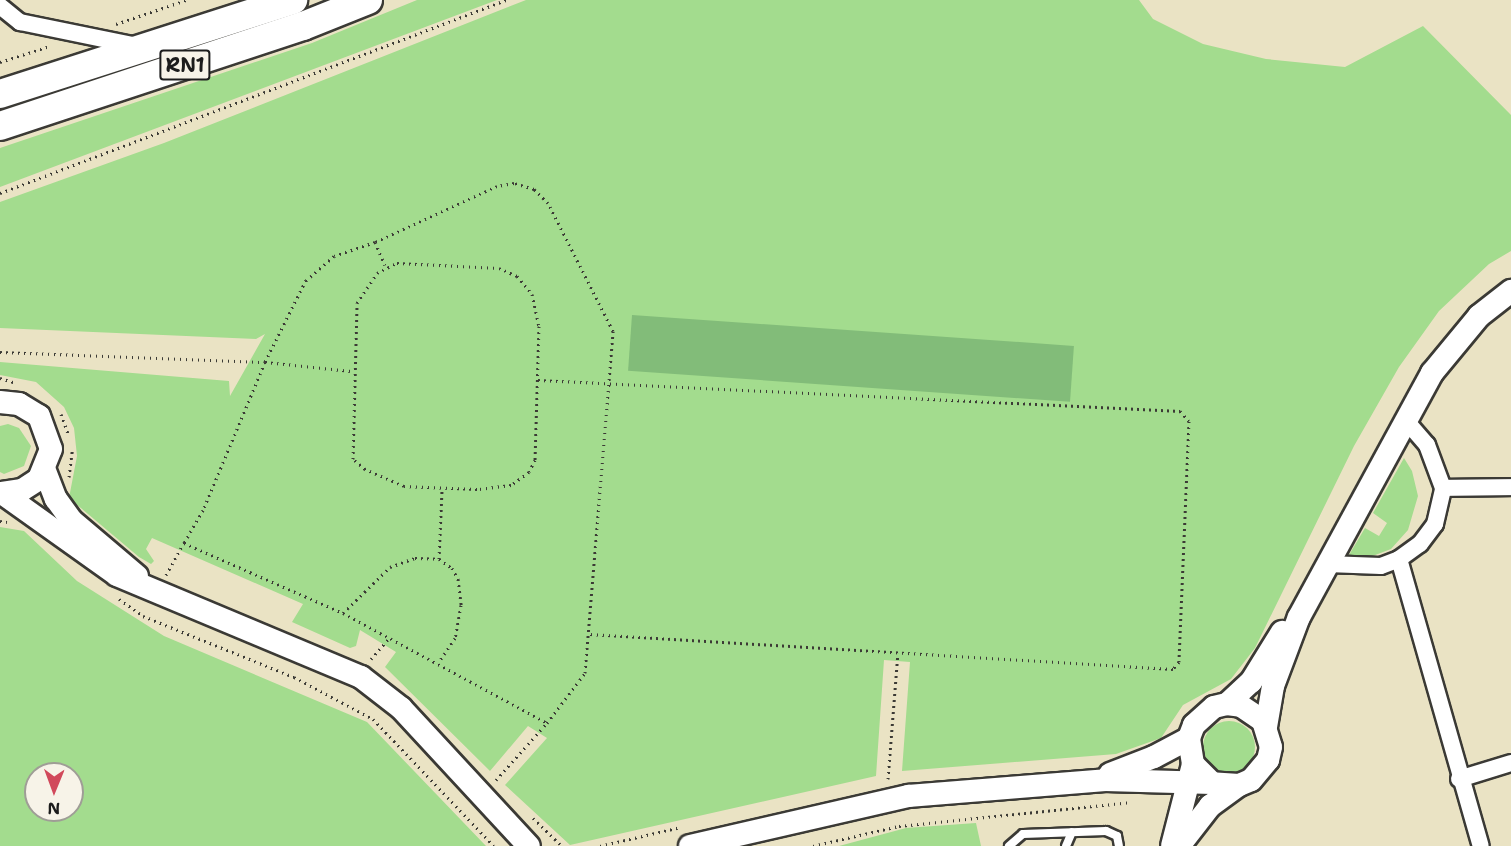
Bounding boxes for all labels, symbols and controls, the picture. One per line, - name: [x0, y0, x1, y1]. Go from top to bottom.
- road number: RN1: [158, 48, 212, 82]
- north arrow: [24, 762, 84, 822]
- text: N: [47, 798, 60, 819]

